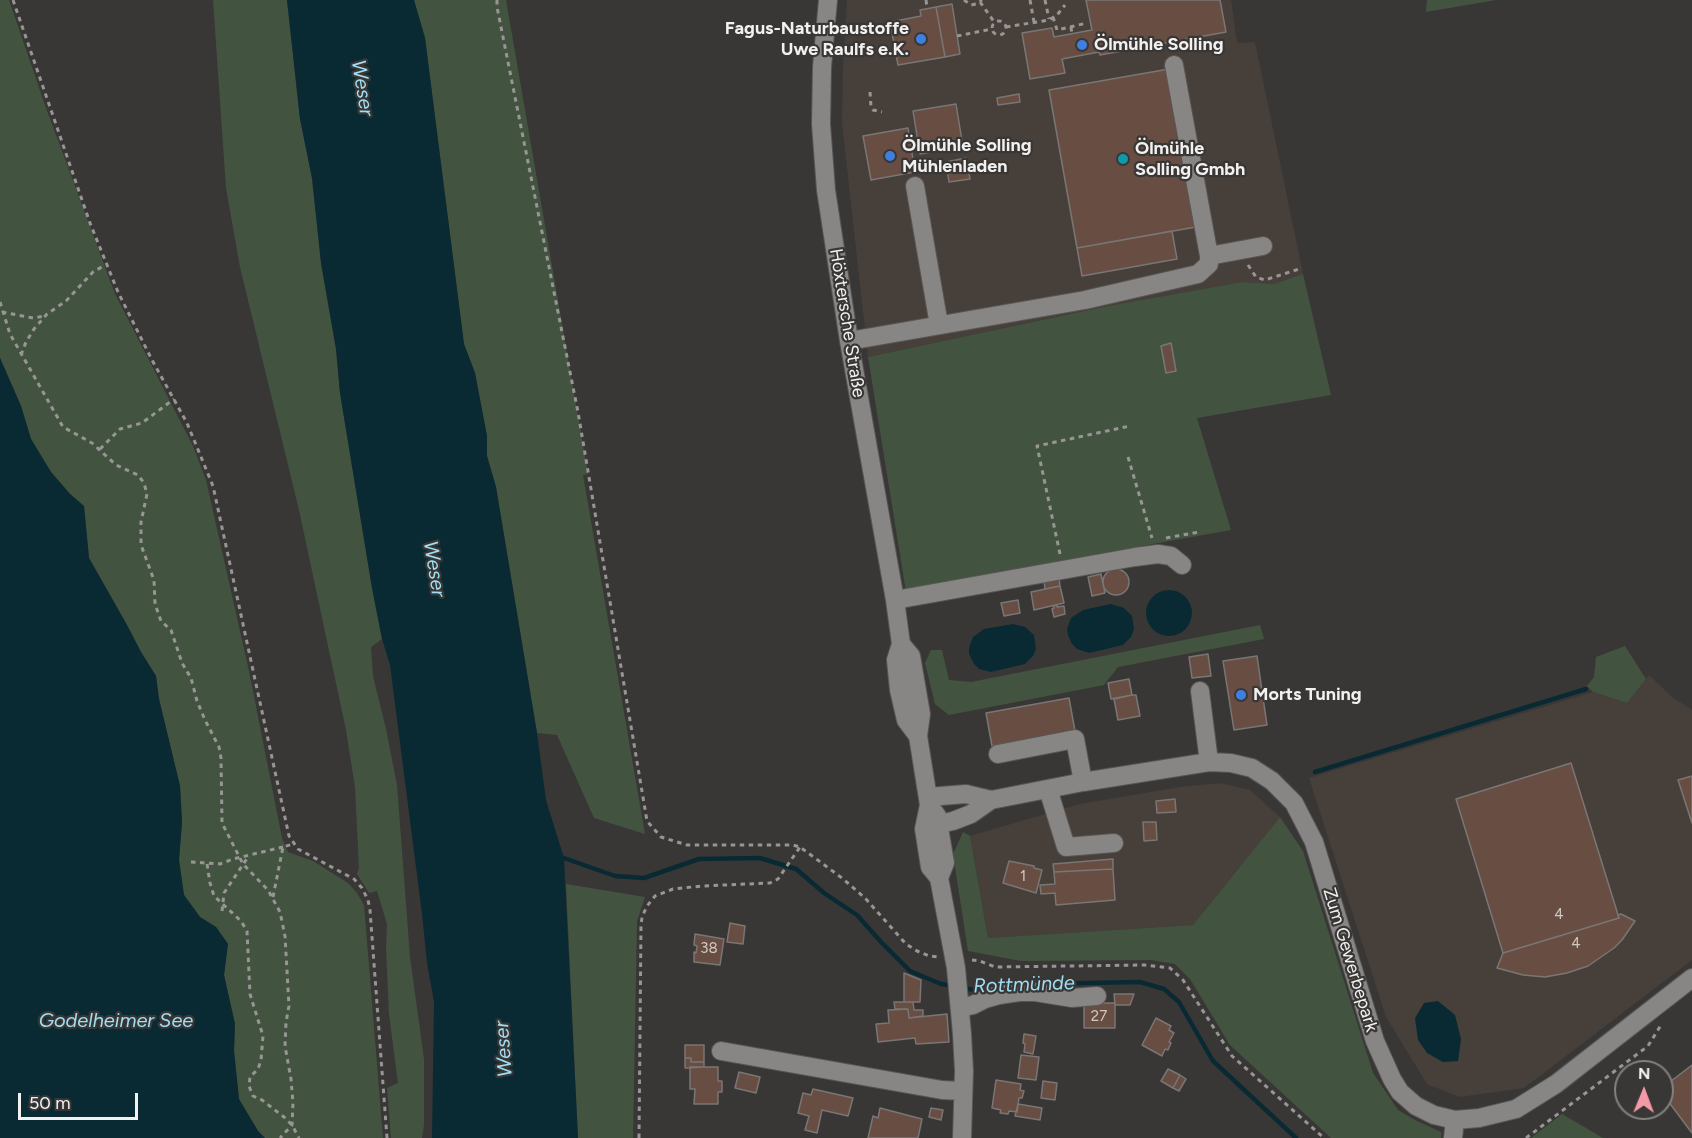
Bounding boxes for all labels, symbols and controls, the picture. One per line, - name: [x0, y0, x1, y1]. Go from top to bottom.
- place label: Fagus-Naturbaustoffe Uwe Raulfs e.K.: [725, 18, 909, 60]
- marker: Fagus-Naturbaustoffe Uwe Raulfs e.K.: [914, 32, 928, 46]
- place label: Ölmühle Solling: [1094, 34, 1223, 56]
- marker: Ölmühle Solling: [1075, 38, 1089, 52]
- water label: Weser: [346, 58, 378, 118]
- place label: Ölmühle Solling Mühlenladen: [902, 135, 1031, 178]
- place label: Ölmühle Solling Gmbh: [1135, 138, 1245, 180]
- marker: Ölmühle Solling Mühlenladen: [883, 149, 897, 163]
- marker: Ölmühle Solling Gmbh: [1116, 152, 1130, 166]
- street label: Höxtersche Straße: [825, 247, 869, 399]
- water label: Weser: [418, 539, 450, 599]
- place label: Morts Tuning: [1253, 684, 1362, 706]
- marker: Morts Tuning: [1234, 688, 1248, 702]
- house number: 1: [1020, 868, 1026, 886]
- street label: Zum Gewerbepark: [1318, 885, 1382, 1035]
- house number: 4: [1554, 906, 1564, 924]
- house number: 4: [1571, 935, 1581, 953]
- house number: 38: [700, 940, 718, 958]
- water label: Rottmünde: [973, 971, 1075, 999]
- house number: 27: [1091, 1008, 1107, 1026]
- water label: Godelheimer See: [39, 1009, 193, 1033]
- water label: Weser: [490, 1020, 518, 1078]
- north arrow: [1614, 1060, 1674, 1120]
- text: N: [1638, 1064, 1651, 1083]
- scale bar: [21, 1081, 141, 1119]
- text: 50 m: [29, 1092, 71, 1114]

